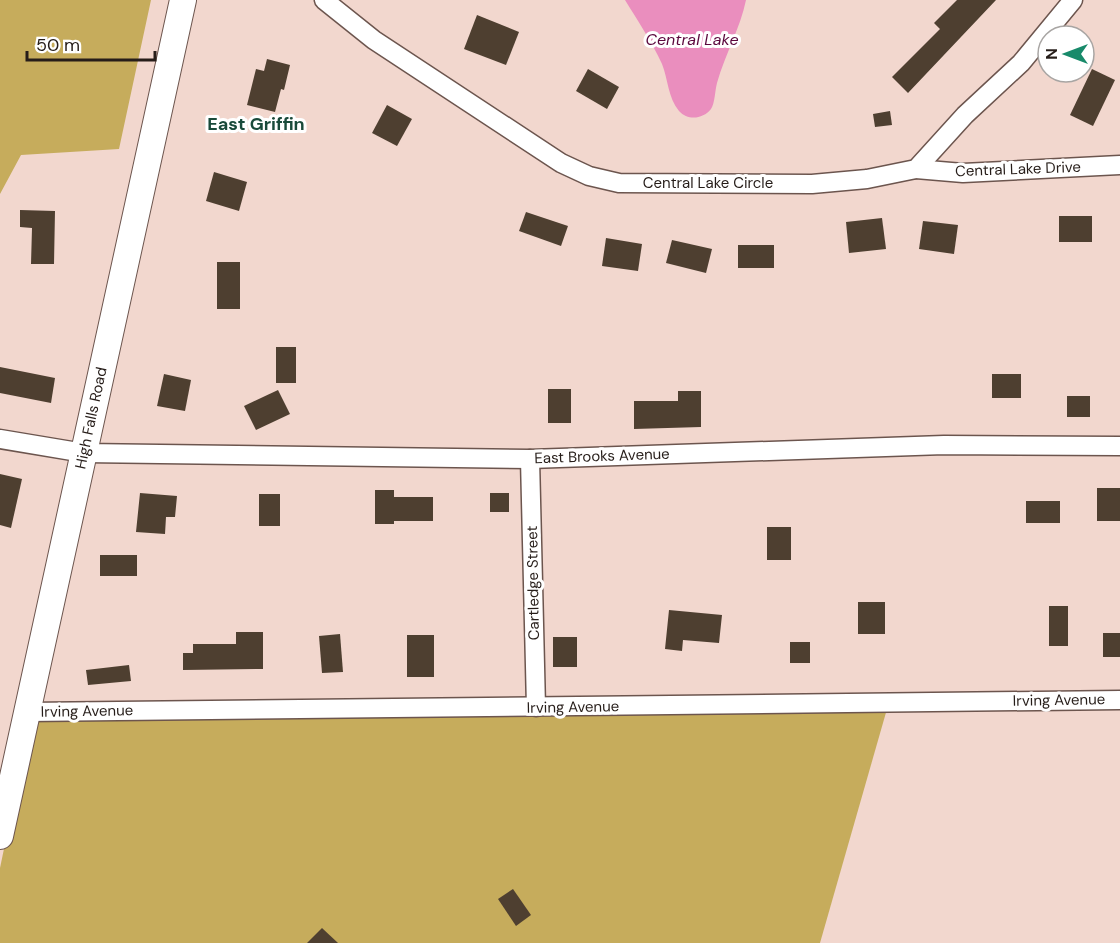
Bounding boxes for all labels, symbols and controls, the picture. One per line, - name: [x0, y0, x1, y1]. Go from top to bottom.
- scale bar: [27, 24, 154, 62]
- north arrow: [1036, 24, 1096, 84]
- water label: Central Lake: [645, 29, 739, 50]
- text: 50 m: [36, 33, 80, 57]
- text: N: [1041, 48, 1062, 60]
- district label: East Griffin: [207, 112, 305, 136]
- street label: Central Lake Drive: [955, 157, 1081, 181]
- street label: Central Lake Circle: [643, 173, 773, 193]
- street label: High Falls Road: [70, 365, 112, 471]
- street label: East Brooks Avenue: [534, 444, 670, 468]
- street label: Cartledge Street: [522, 525, 544, 641]
- street label: Irving Avenue: [1013, 689, 1105, 711]
- street label: Irving Avenue: [527, 696, 619, 718]
- street label: Irving Avenue: [41, 700, 133, 722]

